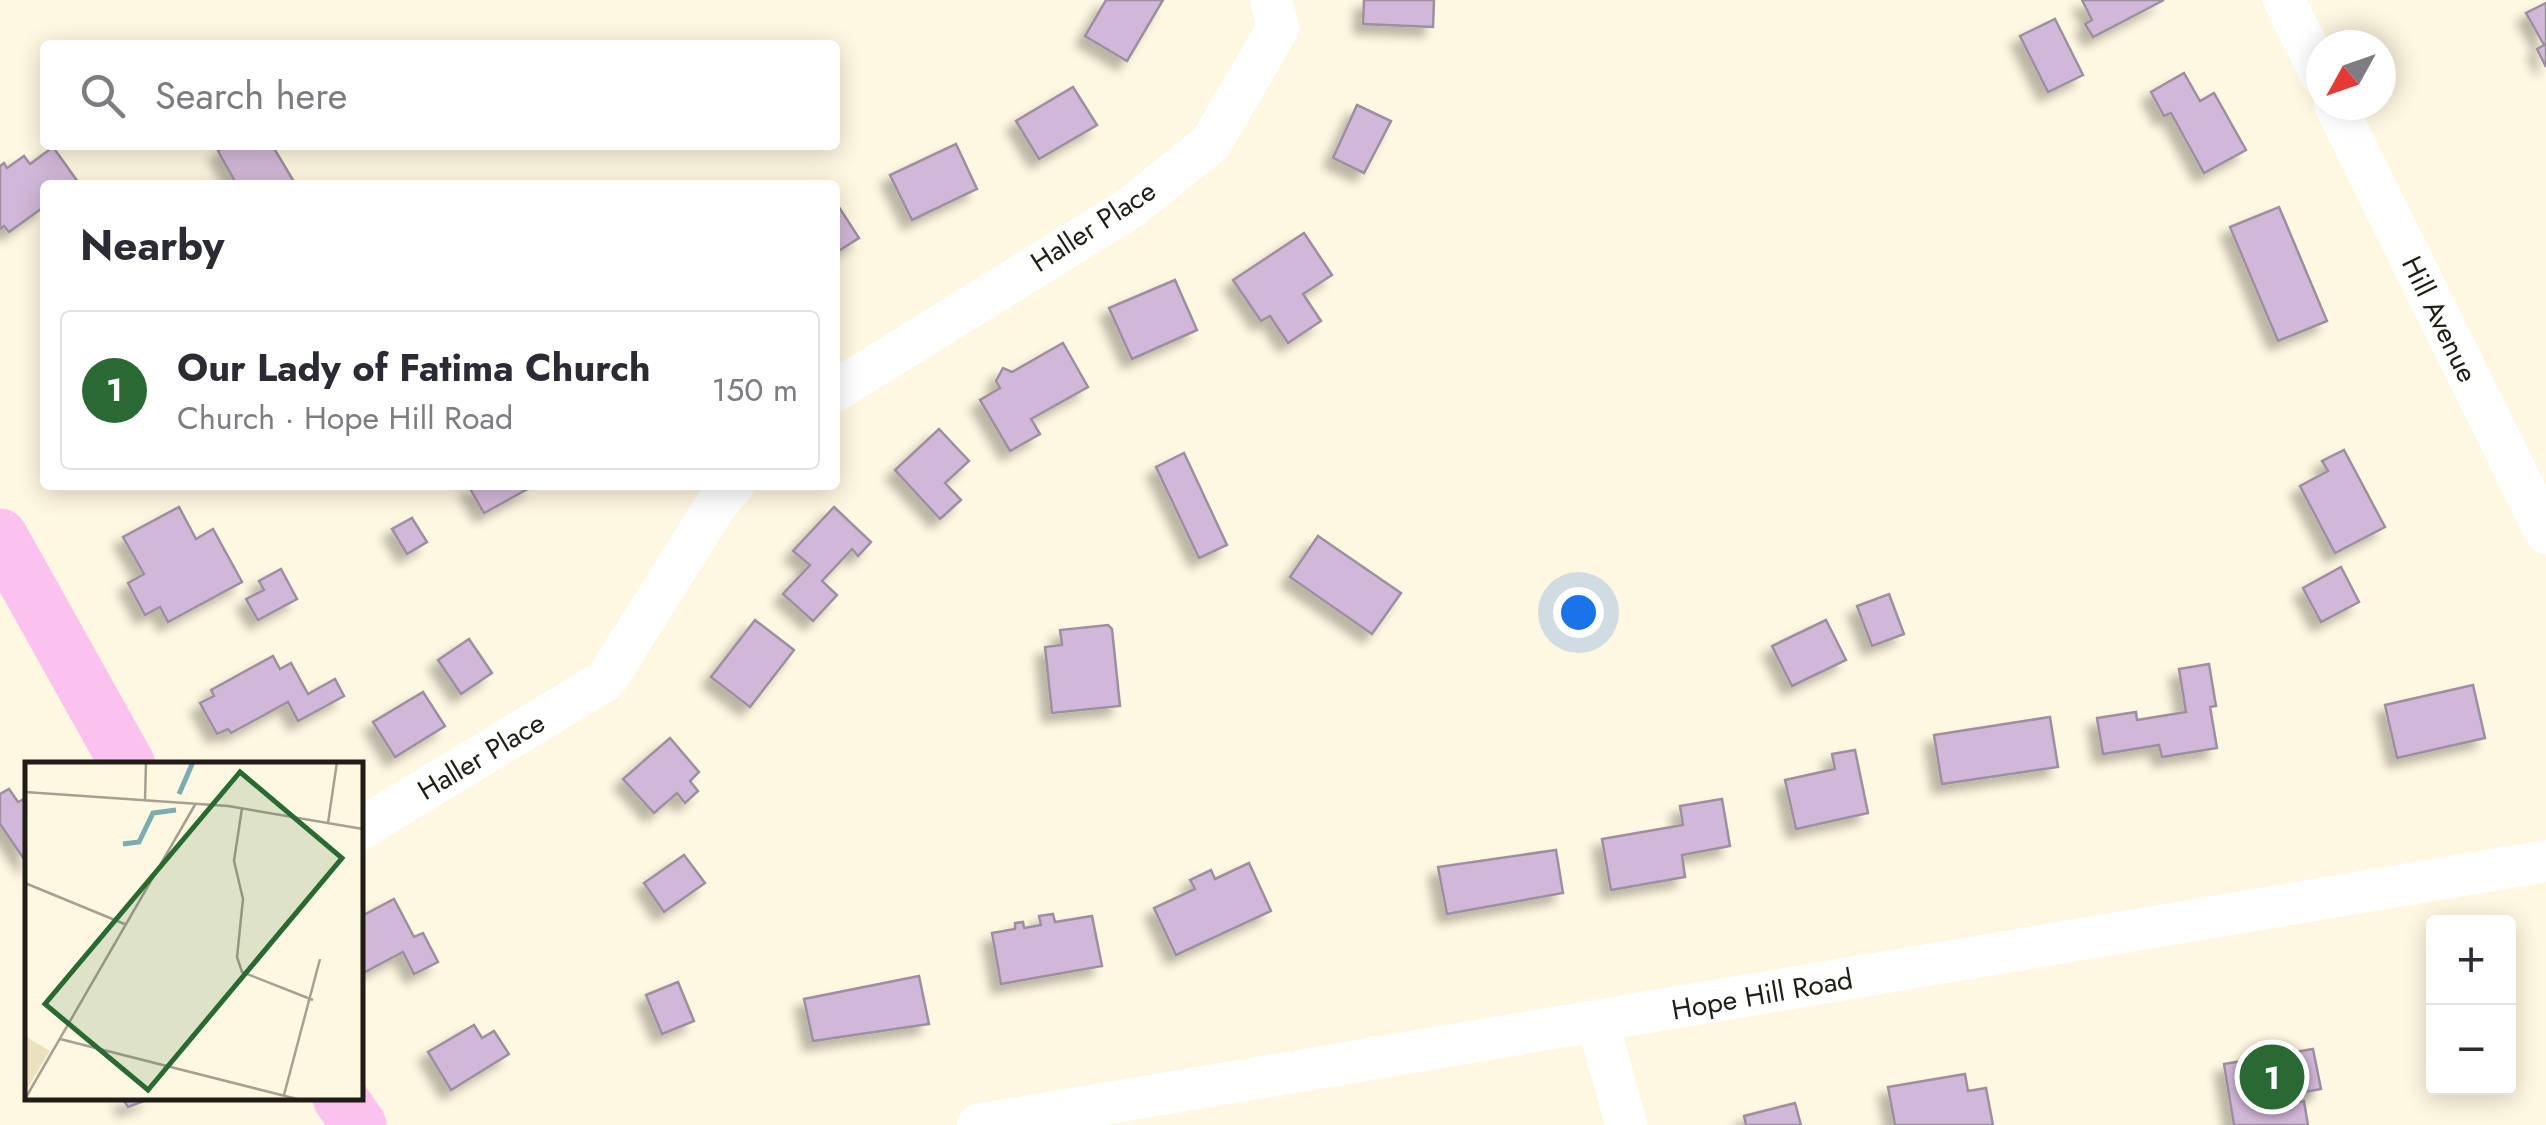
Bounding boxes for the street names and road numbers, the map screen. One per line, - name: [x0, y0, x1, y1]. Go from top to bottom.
- street label: Haller Place: [1023, 171, 1164, 282]
- street label: Hill Avenue: [2391, 249, 2488, 389]
- street label: Haller Place: [410, 702, 553, 811]
- street label: Hope Hill Road: [1668, 958, 1856, 1031]

